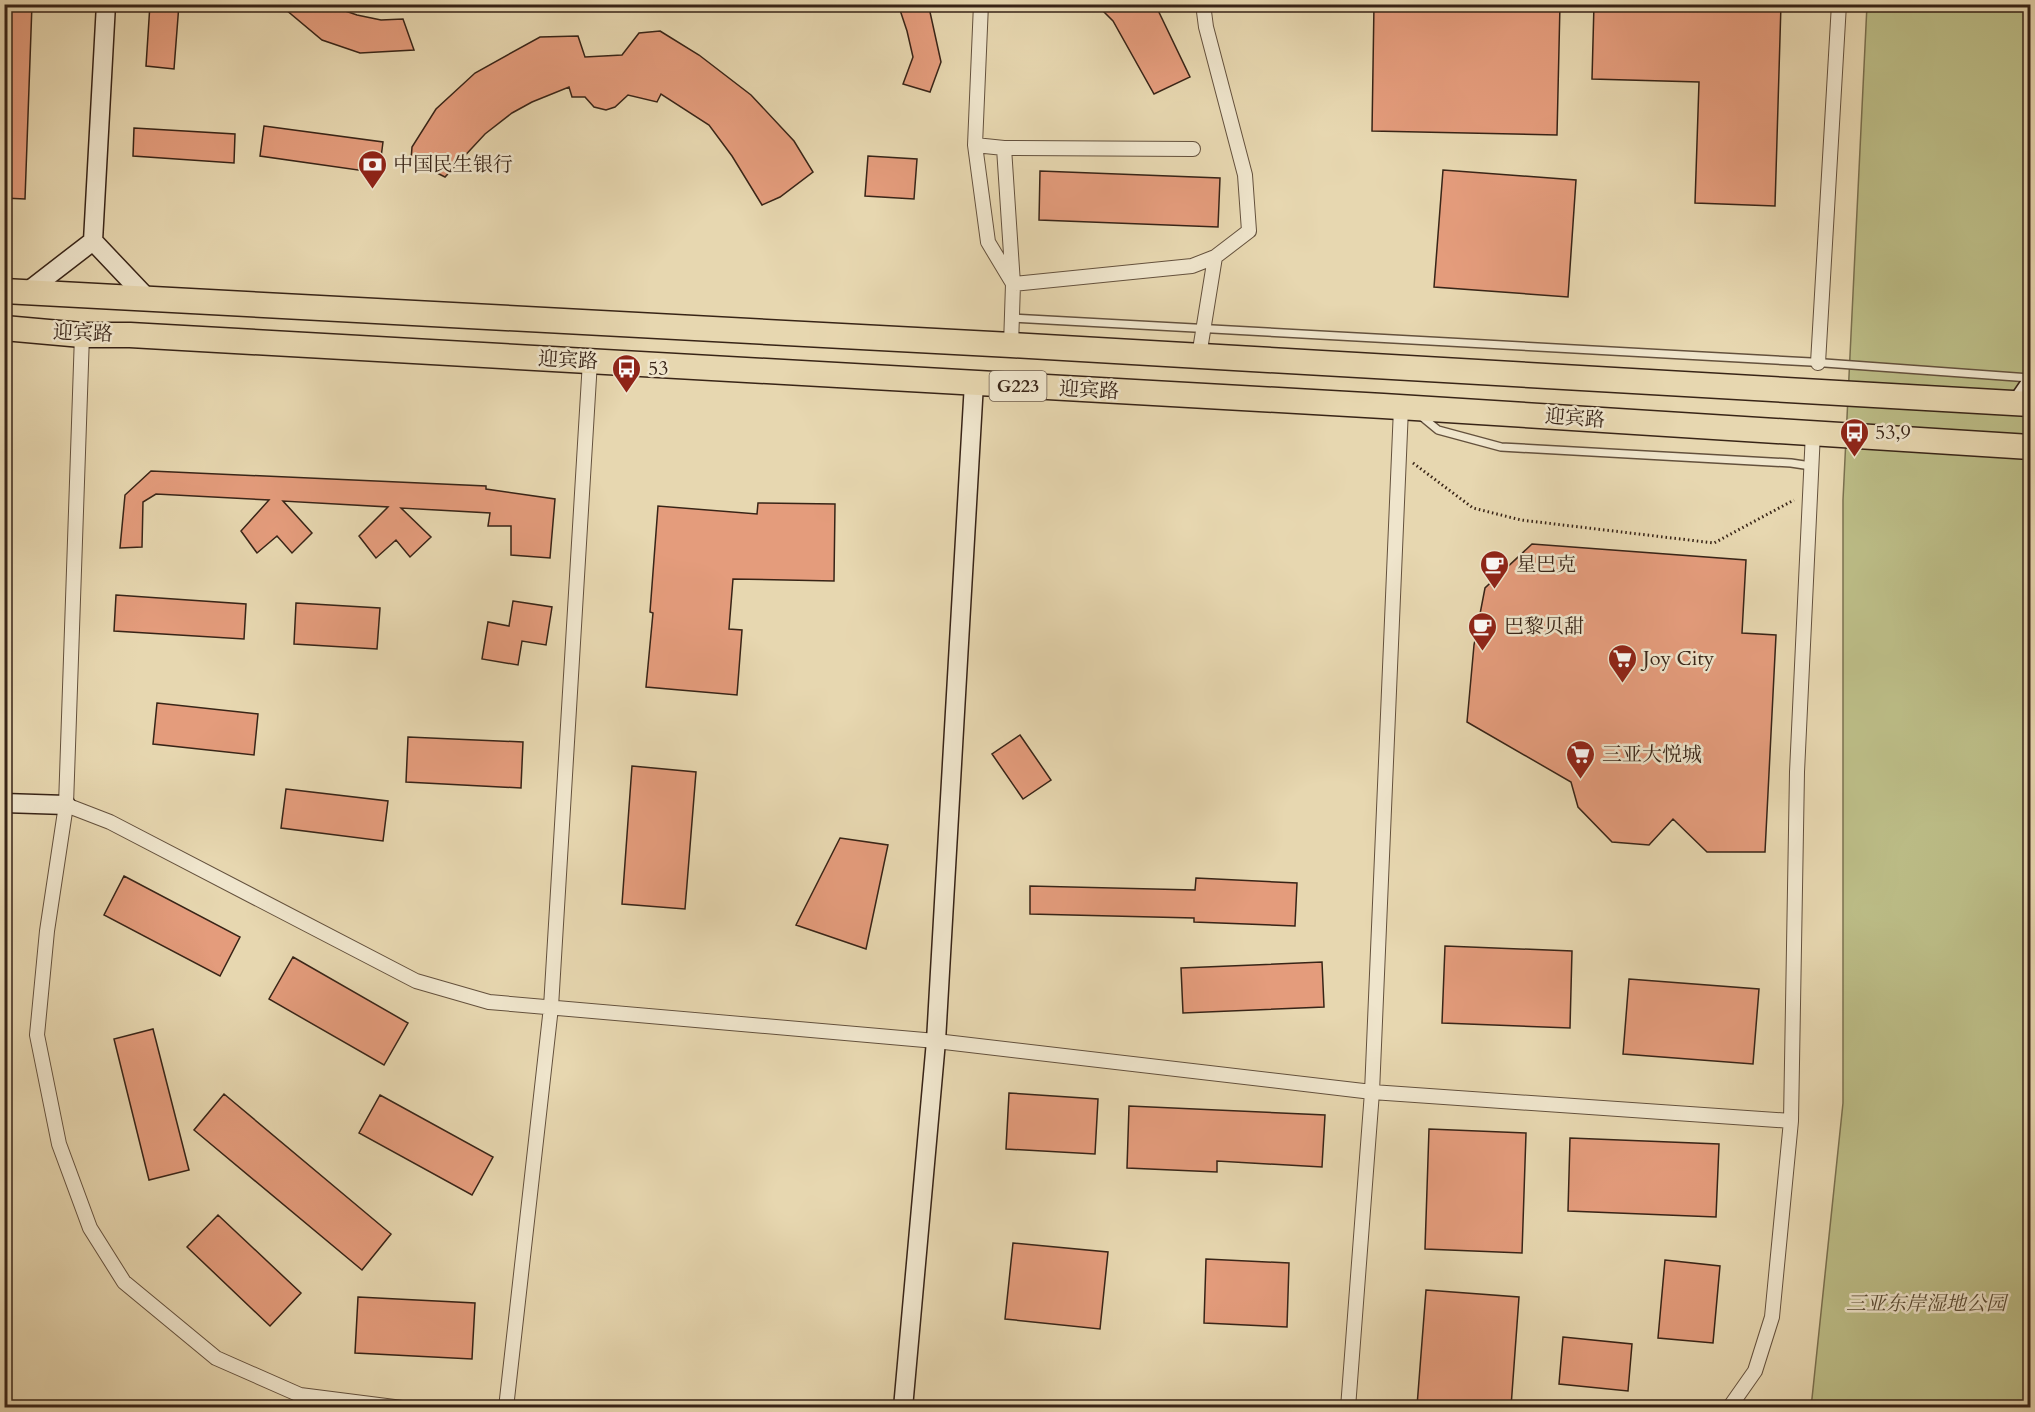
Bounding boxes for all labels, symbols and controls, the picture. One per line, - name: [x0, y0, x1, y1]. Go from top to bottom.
- bank icon: 中国民生银行: [356, 148, 388, 190]
- place label: 中国民生银行: [393, 151, 513, 178]
- street label: 迎宾路: [53, 318, 113, 348]
- street label: 迎宾路: [537, 345, 599, 375]
- bus stop icon: 53: [611, 352, 643, 394]
- place label: 53: [648, 355, 669, 382]
- road number: G223: [990, 371, 1046, 401]
- street label: 迎宾路: [1058, 375, 1120, 405]
- street label: 迎宾路: [1544, 402, 1606, 434]
- bus stop icon: 53,9: [1838, 416, 1870, 458]
- place label: 53,9: [1875, 419, 1911, 446]
- cafe icon: 星巴克: [1479, 548, 1511, 590]
- place label: 星巴克: [1516, 551, 1576, 578]
- cafe icon: 巴黎贝甜: [1467, 610, 1499, 652]
- place label: 巴黎贝甜: [1504, 613, 1584, 640]
- supermarket icon: Joy City: [1606, 642, 1638, 684]
- place label: Joy City: [1640, 645, 1715, 672]
- supermarket icon: 三亚大悦城: [1565, 738, 1597, 780]
- place label: 三亚大悦城: [1602, 741, 1702, 768]
- park label: 三亚东岸湿地公园: [1846, 1290, 2009, 1317]

